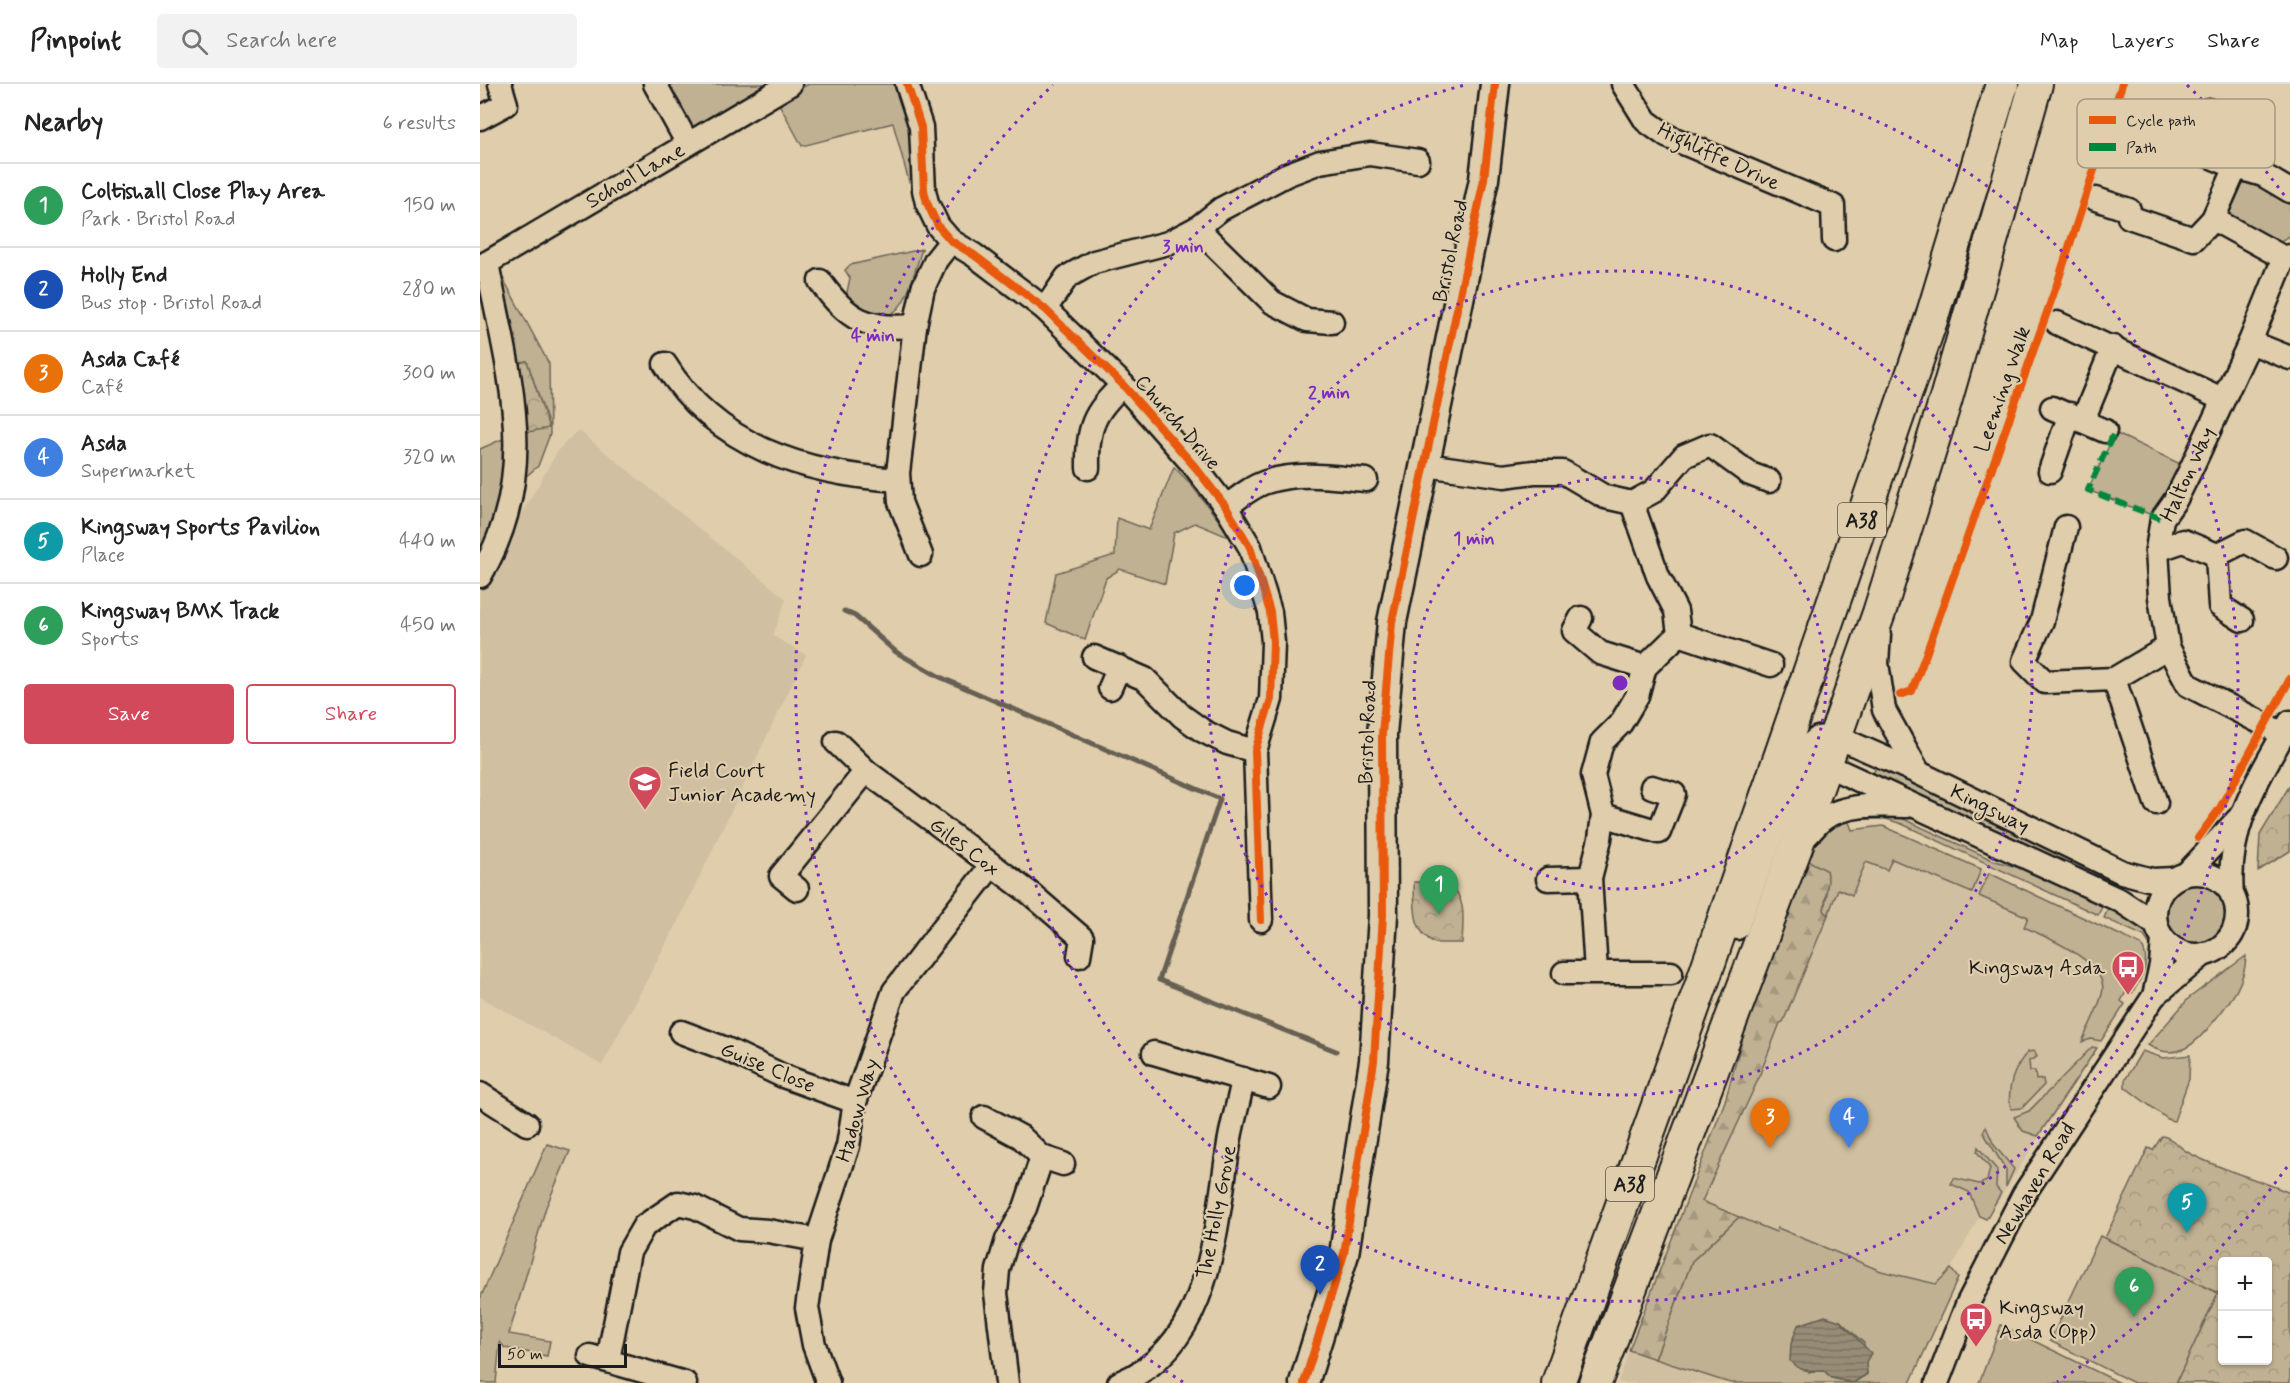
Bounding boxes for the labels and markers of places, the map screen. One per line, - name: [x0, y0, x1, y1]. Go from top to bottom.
- centre of rings: [1610, 673, 1630, 693]
- place label: Field Court Junior Academy: [668, 757, 816, 809]
- school or university icon: Field Court Junior Academy: [627, 764, 663, 811]
- pin: 1: [1420, 866, 1458, 915]
- bus stop icon: Kingsway Asda: [2110, 949, 2146, 996]
- place label: Kingsway Asda: [1969, 954, 2105, 983]
- pin: 3: [1750, 1098, 1790, 1148]
- pin: 4: [1830, 1098, 1868, 1148]
- pin: 5: [2168, 1184, 2206, 1233]
- pin: 2: [1300, 1246, 1340, 1295]
- pin: 6: [2114, 1268, 2154, 1317]
- place label: Kingsway Asda (Opp): [1999, 1294, 2096, 1346]
- bus stop icon: Kingsway Asda (Opp): [1958, 1301, 1994, 1348]

